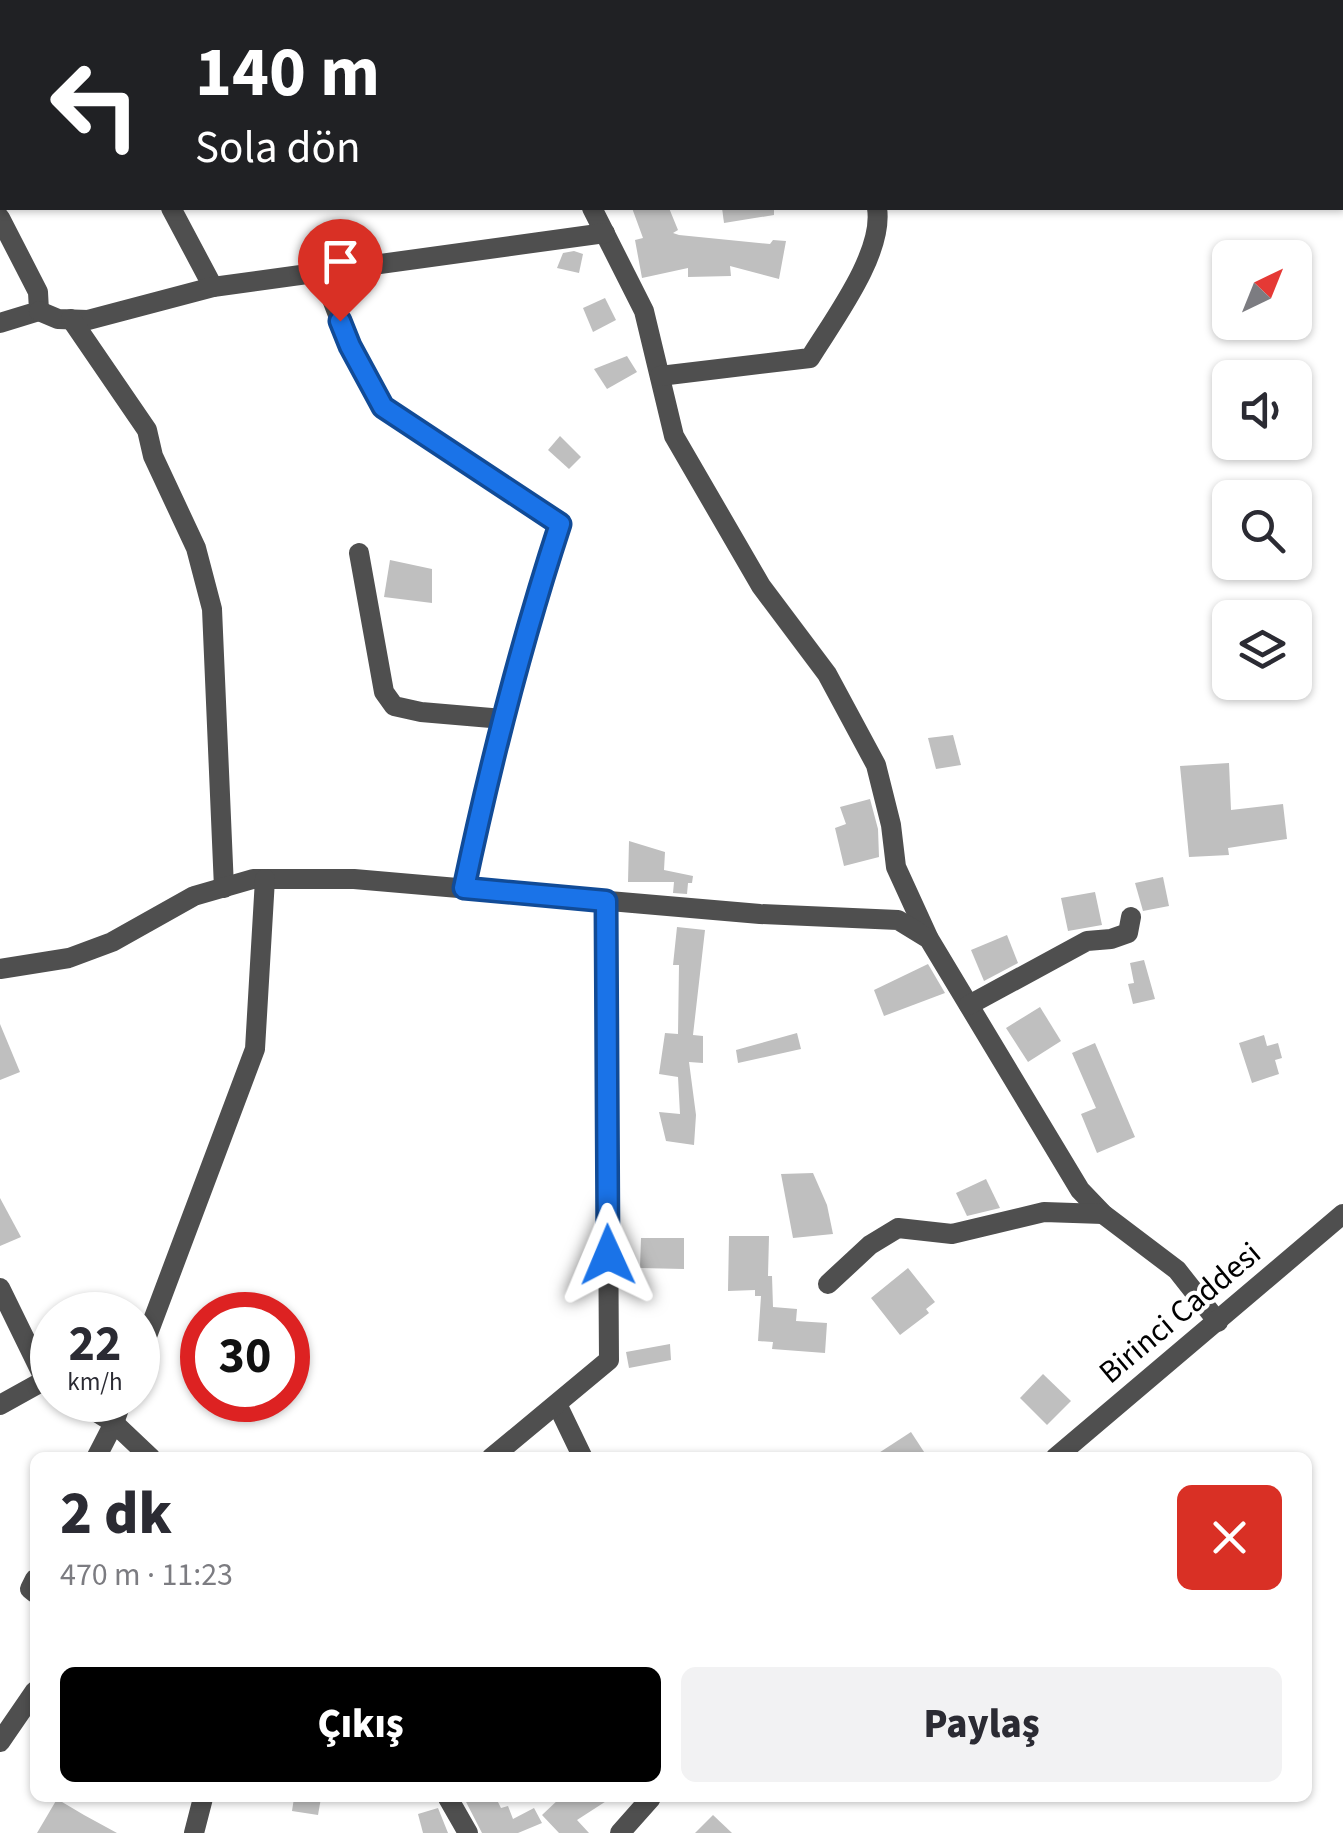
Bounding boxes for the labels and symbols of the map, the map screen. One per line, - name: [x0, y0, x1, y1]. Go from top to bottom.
- pin: [298, 219, 383, 322]
- north arrow: [1212, 240, 1312, 340]
- position arrow: [556, 1203, 660, 1307]
- street label: Birinci Caddesi: [1089, 1231, 1271, 1395]
- speed limit sign: 30: [180, 1292, 310, 1422]

